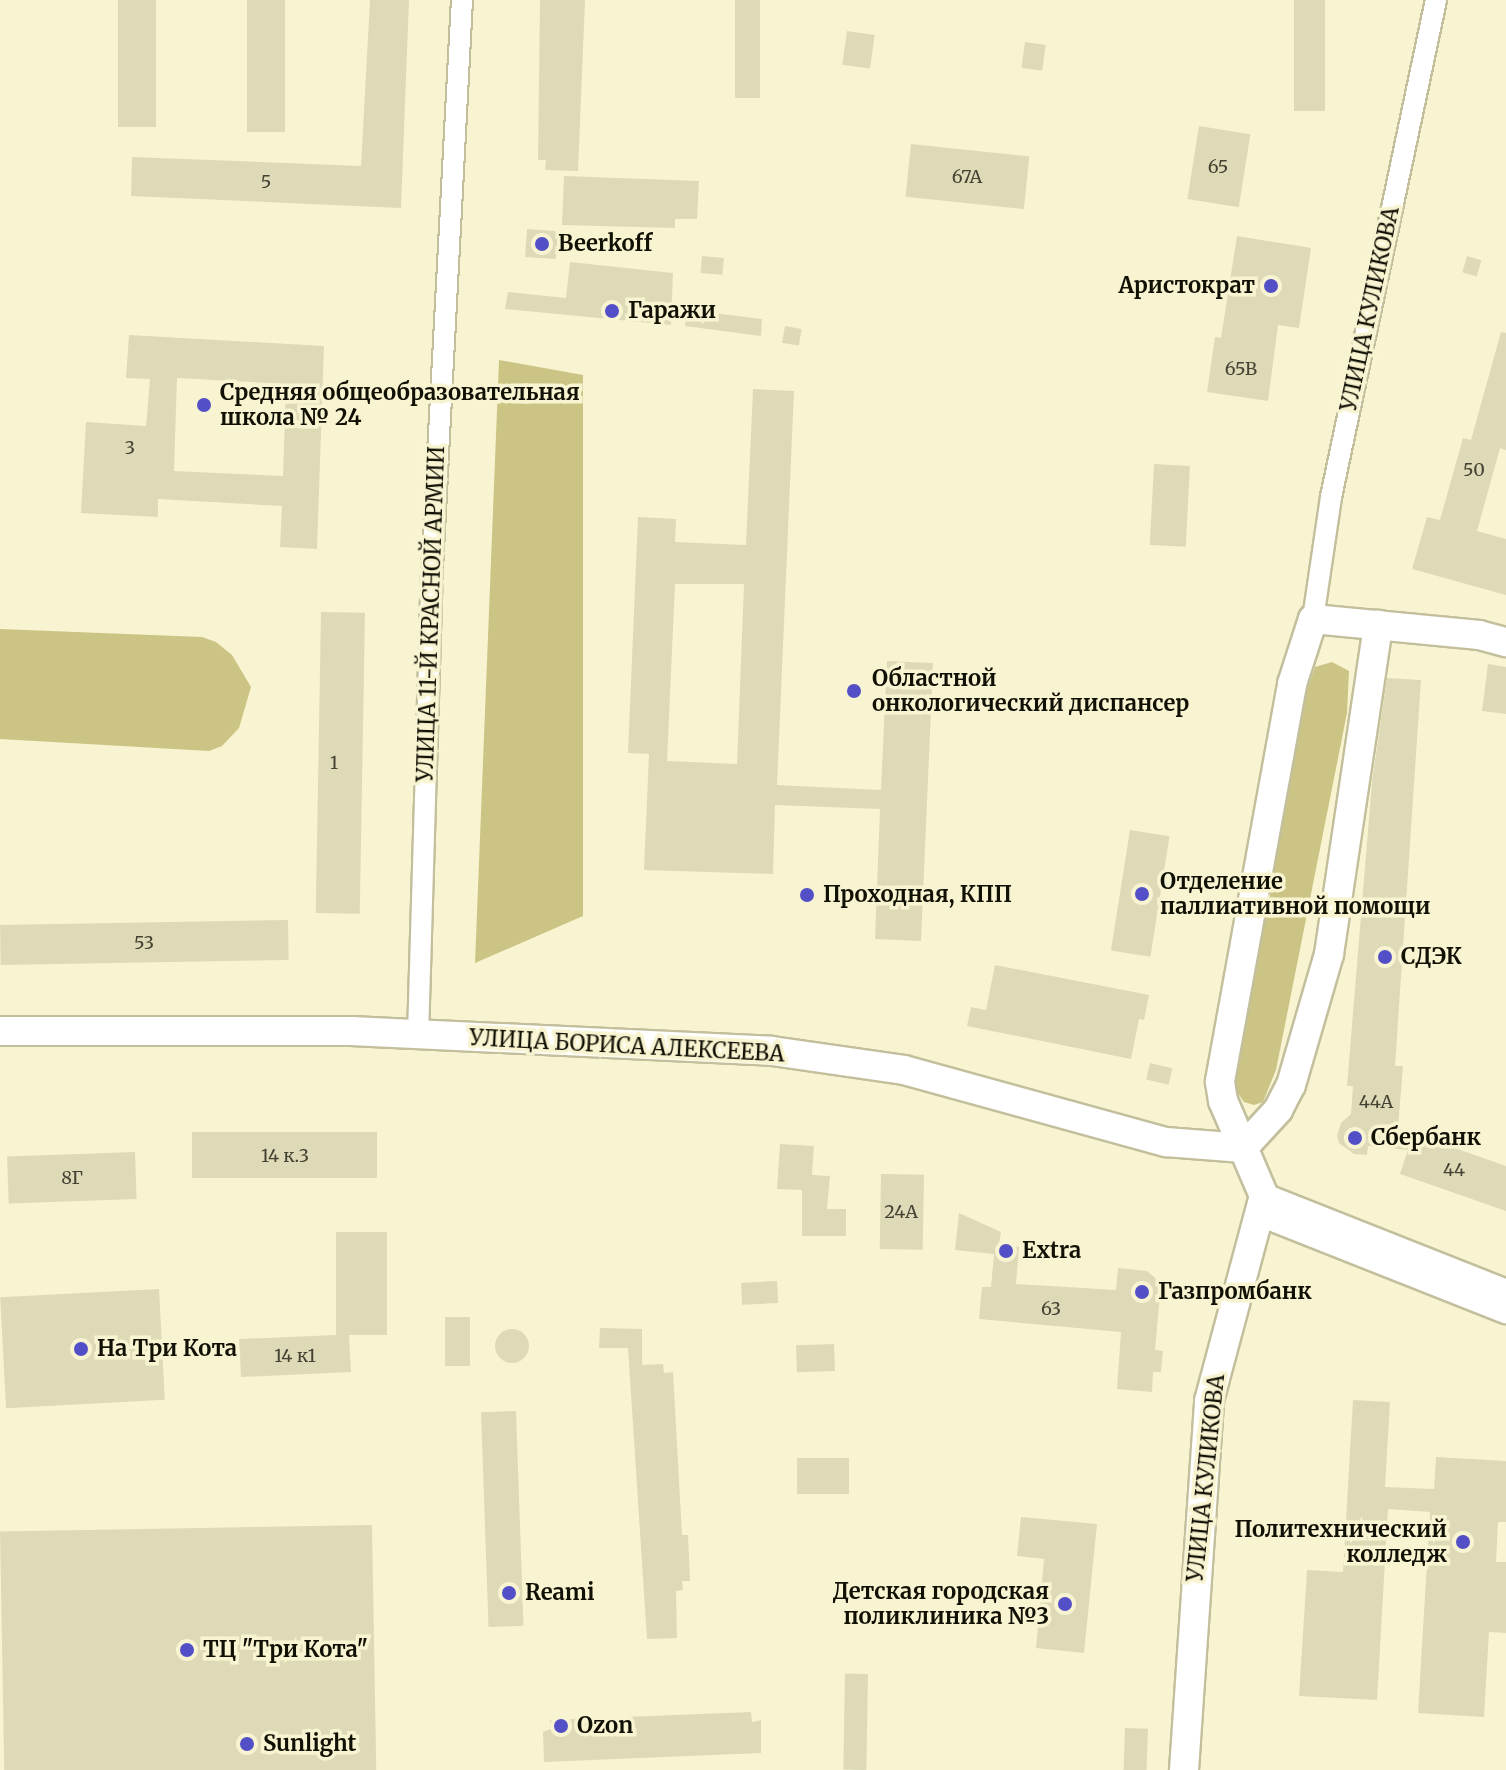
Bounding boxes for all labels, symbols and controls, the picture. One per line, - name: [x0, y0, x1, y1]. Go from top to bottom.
- house number: 65: [1208, 156, 1228, 178]
- house number: 67А: [952, 166, 982, 188]
- house number: 5: [261, 171, 271, 193]
- street label: УЛИЦА КУЛИКОВА: [1335, 204, 1405, 414]
- place label: Beerkoff: [558, 231, 652, 257]
- marker: Beerkoff: [533, 235, 551, 253]
- place label: Аристократ: [1119, 273, 1255, 299]
- marker: Аристократ: [1262, 277, 1280, 295]
- place label: Гаражи: [628, 298, 716, 324]
- marker: Гаражи: [603, 302, 621, 320]
- house number: 65В: [1225, 358, 1257, 380]
- place label: Средняя общеобразовательная школа № 24: [220, 379, 580, 430]
- marker: Средняя общеобразовательная школа № 24: [195, 396, 213, 414]
- house number: 3: [125, 437, 135, 459]
- street label: УЛИЦА 11-Й КРАСНОЙ АРМИИ: [412, 446, 450, 782]
- house number: 50: [1463, 459, 1485, 481]
- place label: Областной онкологический диспансер: [872, 665, 1189, 716]
- marker: Областной онкологический диспансер: [843, 680, 865, 702]
- house number: 1: [330, 752, 338, 774]
- place label: Отделение паллиативной помощи: [1160, 868, 1431, 920]
- place label: Проходная, КПП: [823, 882, 1012, 908]
- marker: Отделение паллиативной помощи: [1131, 883, 1153, 905]
- marker: Проходная, КПП: [798, 886, 816, 904]
- house number: 53: [134, 932, 154, 954]
- place label: СДЭК: [1401, 944, 1462, 970]
- marker: СДЭК: [1376, 948, 1394, 966]
- street label: УЛИЦА БОРИСА АЛЕКСЕЕВА: [469, 1025, 785, 1067]
- house number: 44А: [1359, 1091, 1393, 1113]
- place label: Сбербанк: [1371, 1125, 1481, 1151]
- marker: Сбербанк: [1346, 1129, 1364, 1147]
- house number: 14 к.3: [261, 1145, 309, 1167]
- house number: 44: [1443, 1159, 1465, 1181]
- house number: 8Г: [61, 1167, 83, 1189]
- house number: 24А: [884, 1201, 918, 1223]
- place label: Extra: [1022, 1238, 1081, 1264]
- marker: Extra: [997, 1242, 1015, 1260]
- place label: Газпромбанк: [1158, 1279, 1312, 1305]
- marker: Газпромбанк: [1133, 1283, 1151, 1301]
- house number: 63: [1041, 1298, 1061, 1320]
- place label: На Три Кота: [97, 1336, 237, 1362]
- marker: На Три Кота: [72, 1340, 90, 1358]
- house number: 14 к1: [274, 1345, 316, 1367]
- street label: УЛИЦА КУЛИКОВА: [1182, 1373, 1230, 1583]
- place label: Политехнический колледж: [1235, 1516, 1447, 1568]
- marker: Политехнический колледж: [1454, 1533, 1472, 1551]
- place label: Детская городская поликлиника №3: [833, 1578, 1049, 1630]
- place label: Reami: [525, 1580, 594, 1606]
- marker: Reami: [500, 1584, 518, 1602]
- marker: Детская городская поликлиника №3: [1056, 1595, 1074, 1613]
- place label: ТЦ "Три Кота": [203, 1637, 368, 1663]
- marker: ТЦ "Три Кота": [178, 1641, 196, 1659]
- place label: Ozon: [577, 1713, 633, 1739]
- marker: Ozon: [552, 1717, 570, 1735]
- place label: Sunlight: [263, 1731, 356, 1757]
- marker: Sunlight: [238, 1735, 256, 1753]

